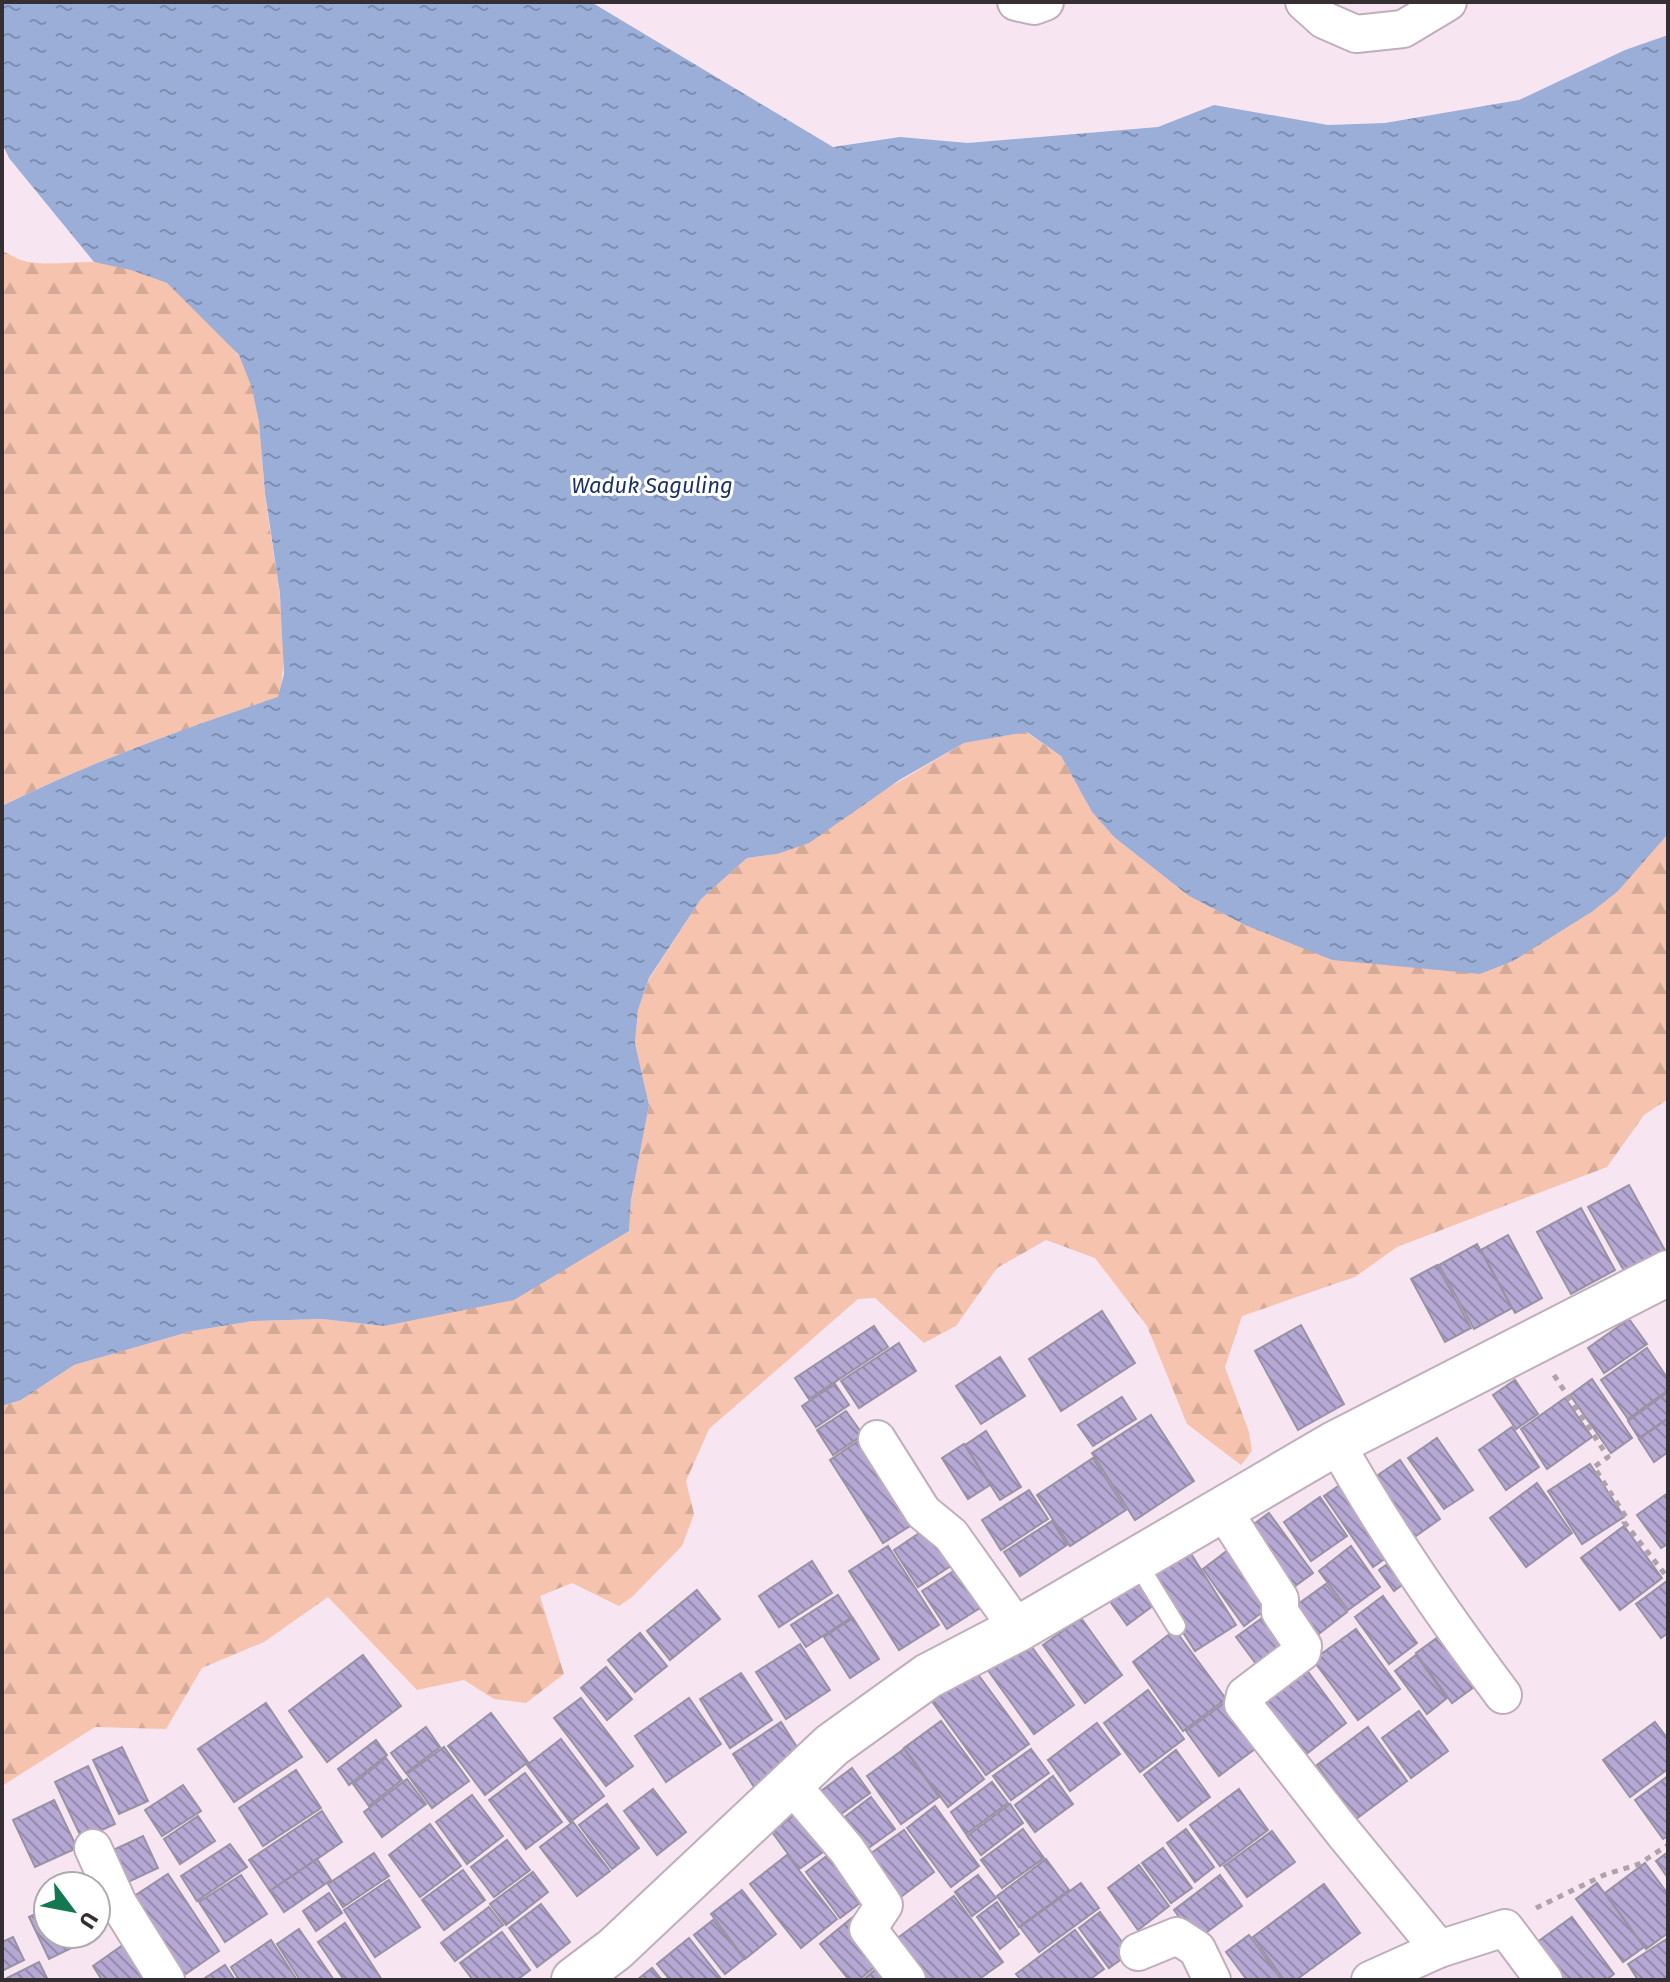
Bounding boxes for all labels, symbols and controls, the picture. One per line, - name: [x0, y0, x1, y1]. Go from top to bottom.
- water label: Waduk Saguling: [571, 472, 733, 499]
- north arrow: [32, 1870, 112, 1950]
- text: U: [73, 1907, 104, 1934]

